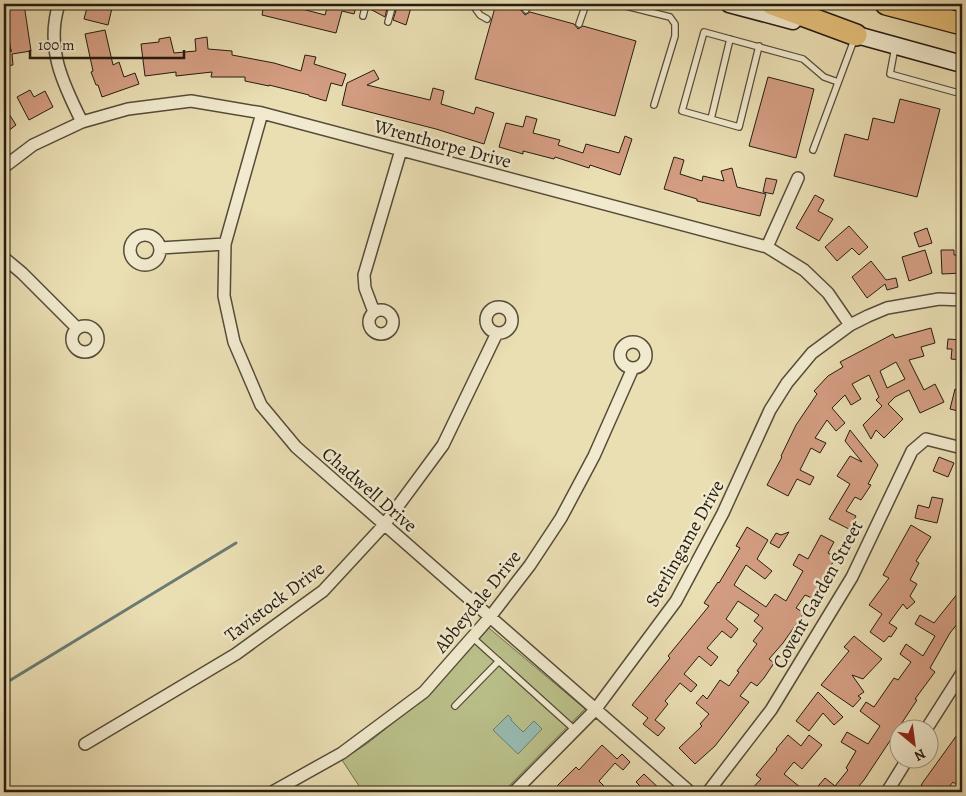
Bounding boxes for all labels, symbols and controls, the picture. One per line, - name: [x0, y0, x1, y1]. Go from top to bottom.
- scale bar: [30, 28, 184, 60]
- text: 100 m: [38, 35, 75, 55]
- street label: Wrenthorpe Drive: [370, 113, 514, 175]
- street label: Chadwell Drive: [316, 441, 423, 538]
- street label: Sterlingame Drive: [639, 475, 731, 612]
- street label: Covent Garden Street: [766, 516, 869, 673]
- street label: Abbeydale Drive: [428, 545, 527, 659]
- street label: Tavistock Drive: [219, 556, 330, 648]
- north arrow: [888, 718, 938, 768]
- text: N: [911, 744, 929, 766]

